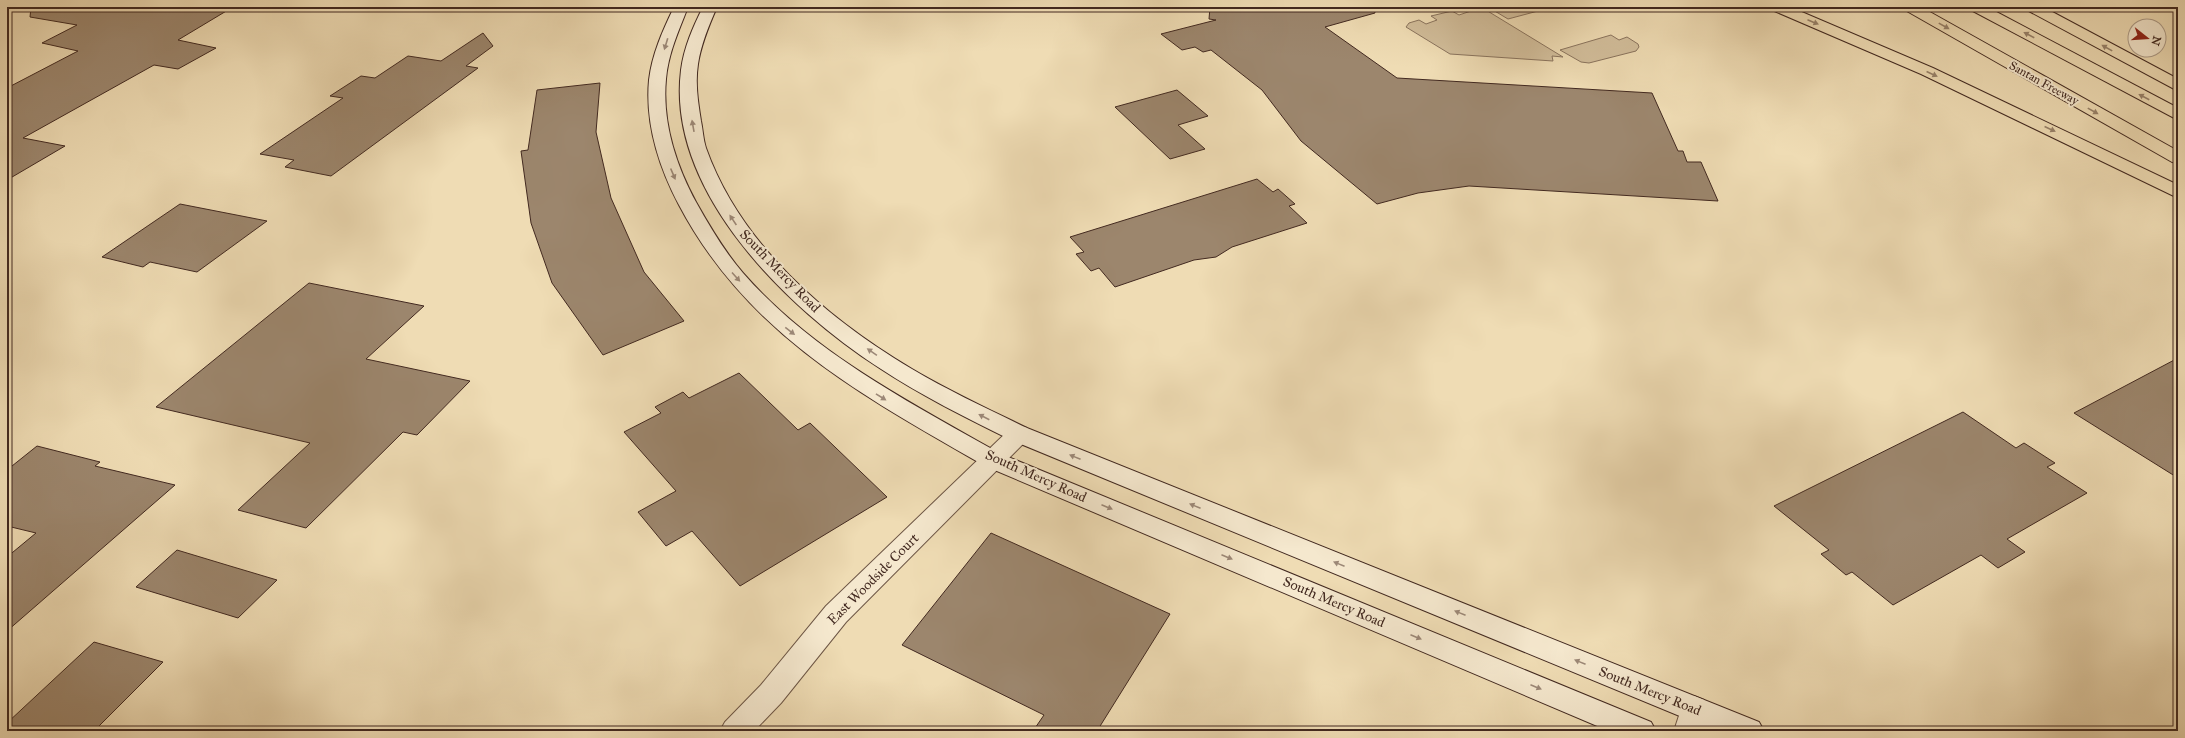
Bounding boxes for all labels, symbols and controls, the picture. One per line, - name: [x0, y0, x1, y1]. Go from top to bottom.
- north arrow: [2127, 18, 2167, 58]
- one-way arrow: [1807, 19, 1819, 26]
- one-way arrow: [1938, 23, 1950, 30]
- one-way arrow: [2023, 32, 2035, 39]
- text: N: [2148, 34, 2164, 48]
- one-way arrow: [663, 39, 669, 51]
- one-way arrow: [2101, 44, 2113, 51]
- street label: Santan Freeway: [2007, 58, 2081, 108]
- one-way arrow: [1927, 71, 1938, 77]
- one-way arrow: [2138, 93, 2149, 100]
- one-way arrow: [2088, 107, 2099, 114]
- one-way arrow: [690, 120, 696, 132]
- one-way arrow: [2044, 126, 2056, 132]
- one-way arrow: [670, 168, 676, 179]
- one-way arrow: [729, 215, 737, 225]
- street label: South Mercy Road: [736, 226, 824, 316]
- one-way arrow: [731, 272, 740, 282]
- one-way arrow: [784, 326, 795, 335]
- one-way arrow: [866, 348, 877, 356]
- one-way arrow: [875, 393, 887, 400]
- one-way arrow: [979, 413, 990, 420]
- street label: South Mercy Road: [983, 446, 1089, 506]
- one-way arrow: [1068, 453, 1080, 459]
- one-way arrow: [1189, 502, 1201, 508]
- one-way arrow: [1101, 504, 1112, 510]
- street label: East Woodside Court: [824, 530, 922, 628]
- one-way arrow: [1221, 554, 1232, 560]
- one-way arrow: [1333, 561, 1345, 567]
- street label: South Mercy Road: [1280, 573, 1388, 631]
- one-way arrow: [1453, 610, 1465, 616]
- one-way arrow: [1410, 634, 1422, 640]
- one-way arrow: [1574, 659, 1586, 665]
- street label: South Mercy Road: [1596, 663, 1704, 719]
- one-way arrow: [1530, 684, 1541, 690]

